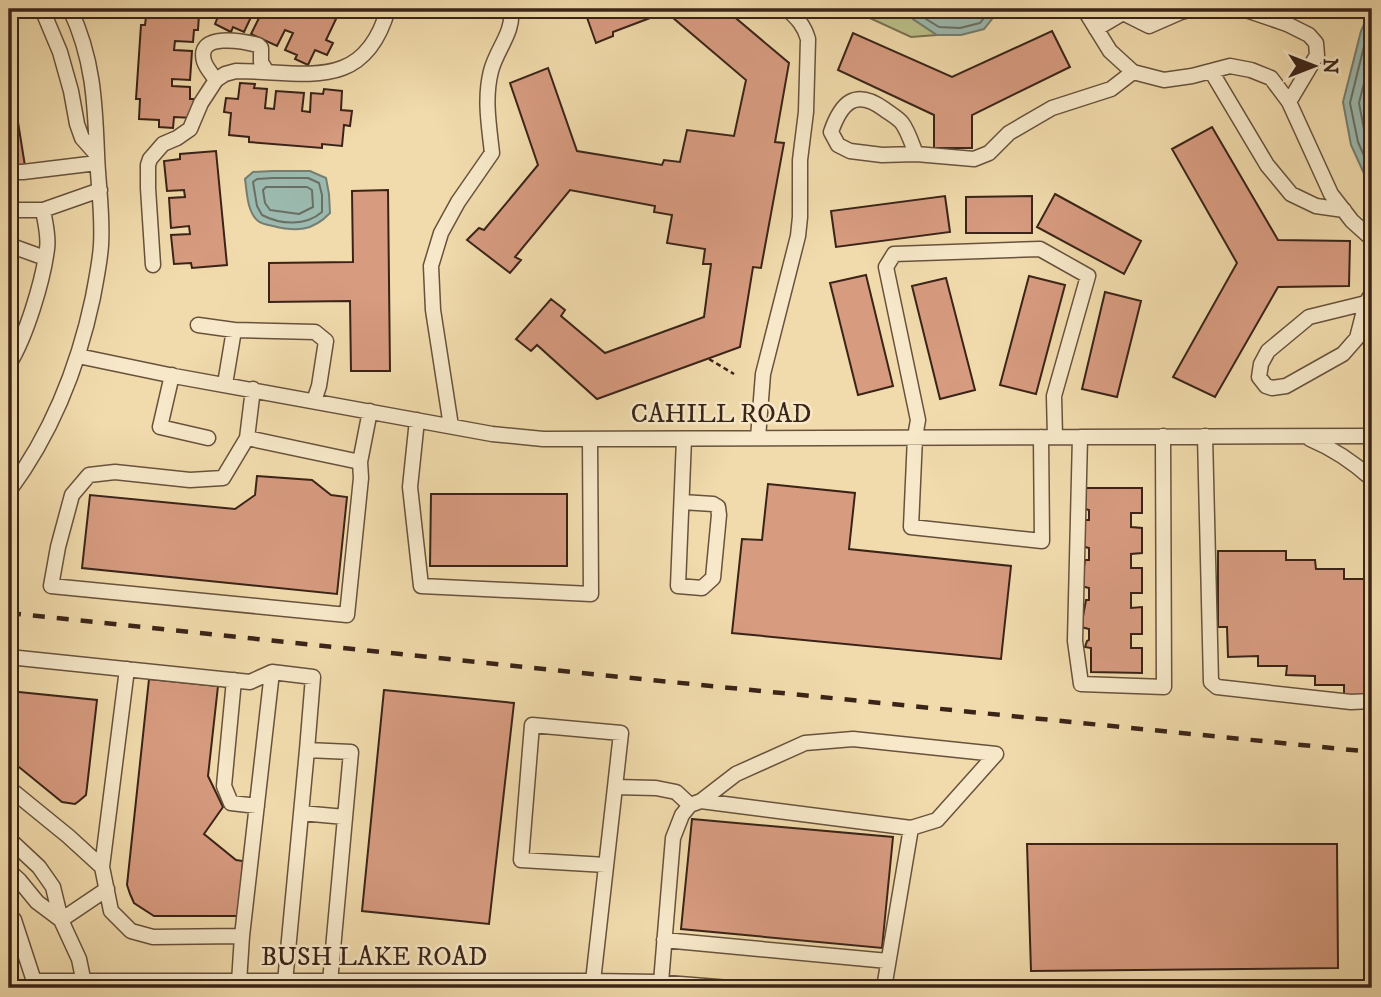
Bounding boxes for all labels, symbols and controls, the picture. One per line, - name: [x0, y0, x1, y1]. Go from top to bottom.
- north arrow: [1280, 32, 1350, 102]
- text: N: [1318, 58, 1341, 74]
- street label: CAHILL ROAD: [631, 398, 811, 431]
- street label: BUSH LAKE ROAD: [261, 941, 487, 974]

